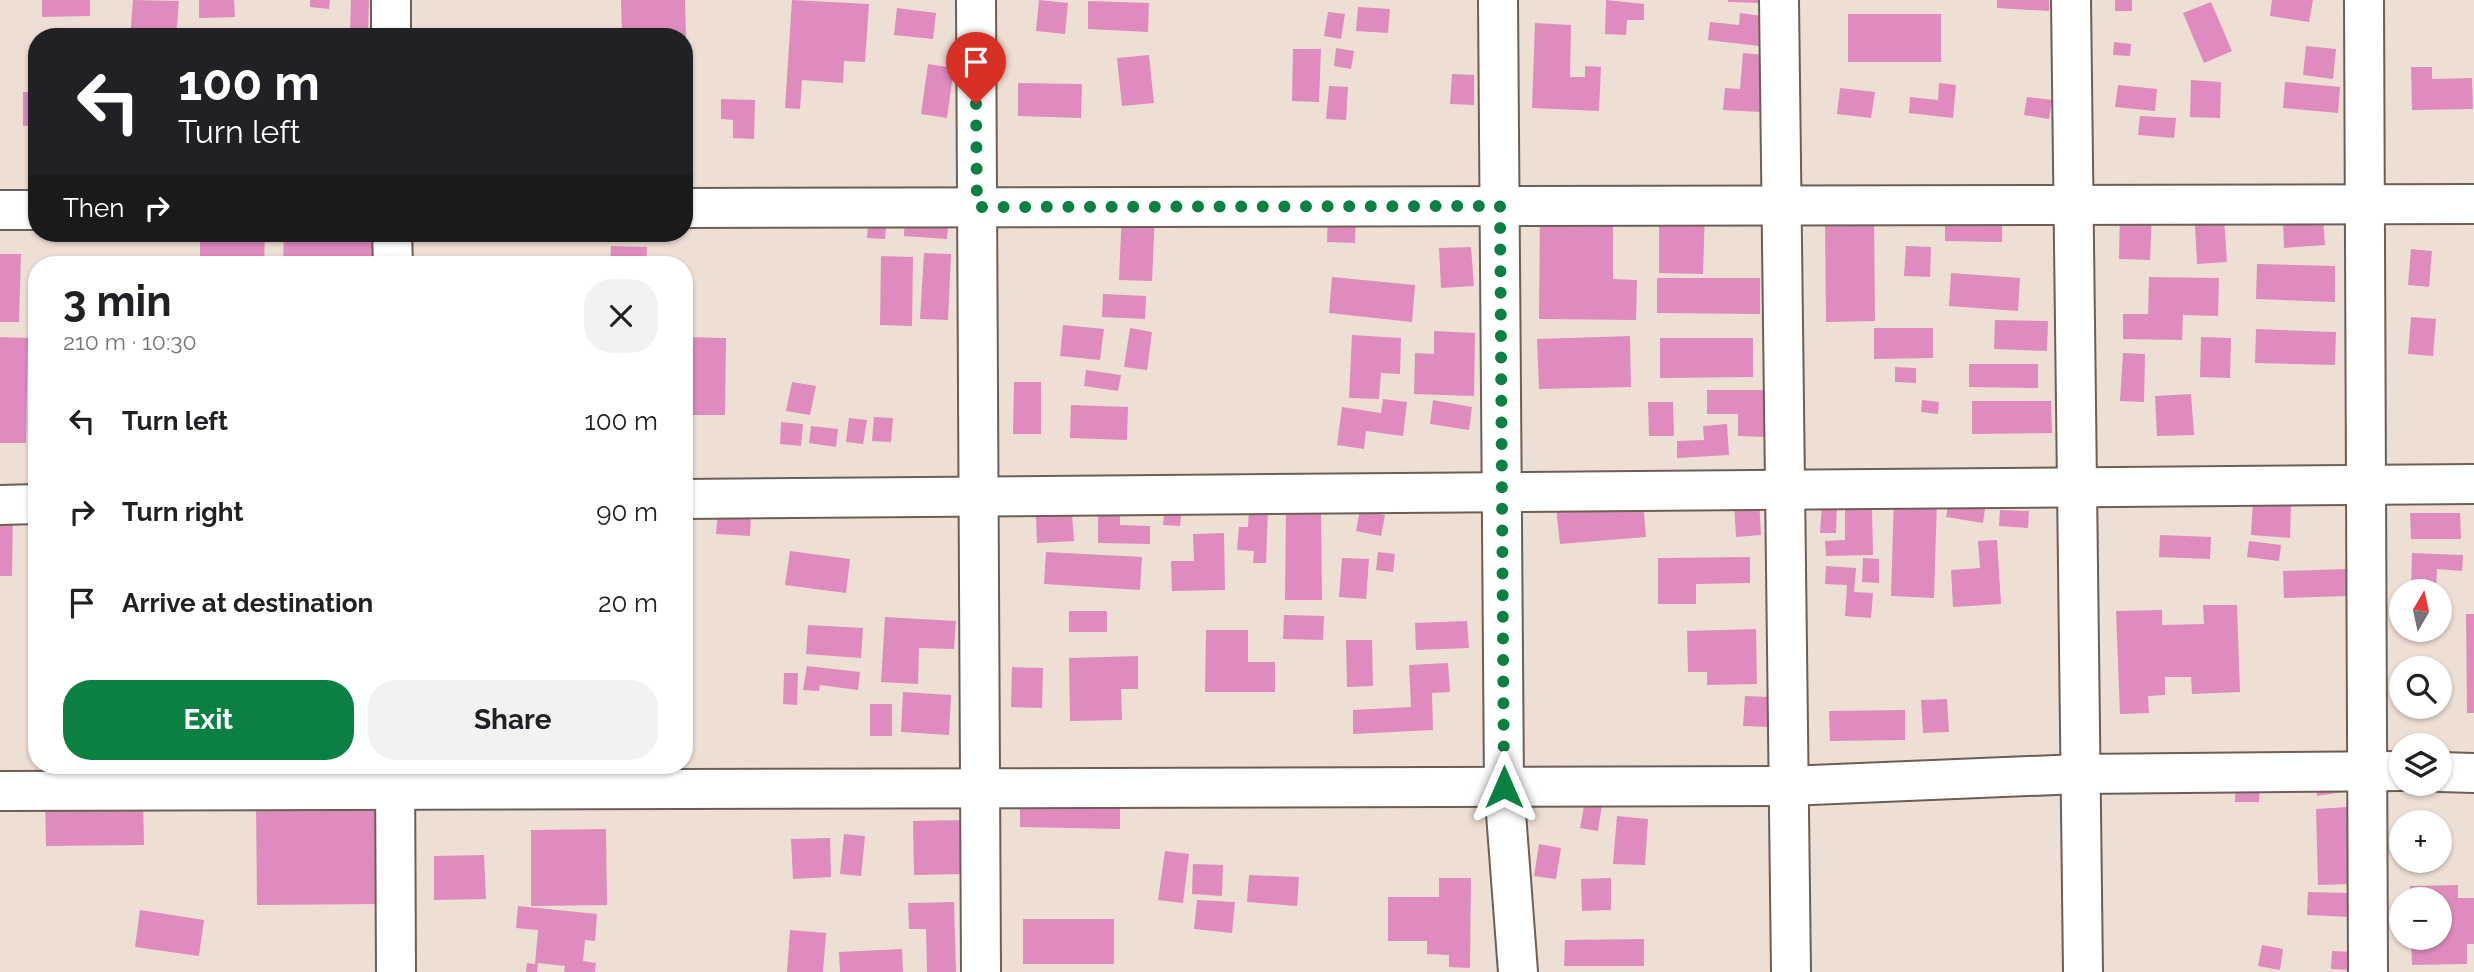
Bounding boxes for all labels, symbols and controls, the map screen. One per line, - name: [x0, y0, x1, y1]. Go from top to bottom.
- pin: [946, 32, 1006, 104]
- icon: arrive: [957, 43, 995, 81]
- text: 100 m: [178, 54, 320, 111]
- icon: left: [63, 56, 154, 147]
- text: Turn left: [178, 113, 300, 150]
- icon: right: [138, 189, 176, 227]
- text: Then: [63, 193, 124, 223]
- text: 3 min: [63, 277, 172, 326]
- button: close: [584, 279, 658, 353]
- text: 210 m · 10:30: [63, 328, 197, 355]
- icon: left: [63, 402, 101, 440]
- text: Turn left: [122, 406, 228, 436]
- text: 100 m: [585, 406, 658, 436]
- icon: right: [63, 493, 101, 531]
- text: Turn right: [122, 497, 243, 527]
- text: 90 m: [596, 497, 658, 527]
- north arrow: [2389, 579, 2452, 642]
- map controls: [2389, 579, 2452, 950]
- icon: arrive: [63, 584, 101, 622]
- text: Arrive at destination: [122, 588, 373, 618]
- text: 20 m: [598, 588, 658, 618]
- button: search: [2389, 656, 2452, 719]
- button: Exit: [63, 680, 354, 760]
- button: Share: [368, 680, 658, 760]
- button: layers: [2389, 733, 2452, 796]
- position arrow: [1467, 750, 1541, 824]
- button: +: [2389, 810, 2452, 873]
- button: −: [2389, 887, 2452, 950]

